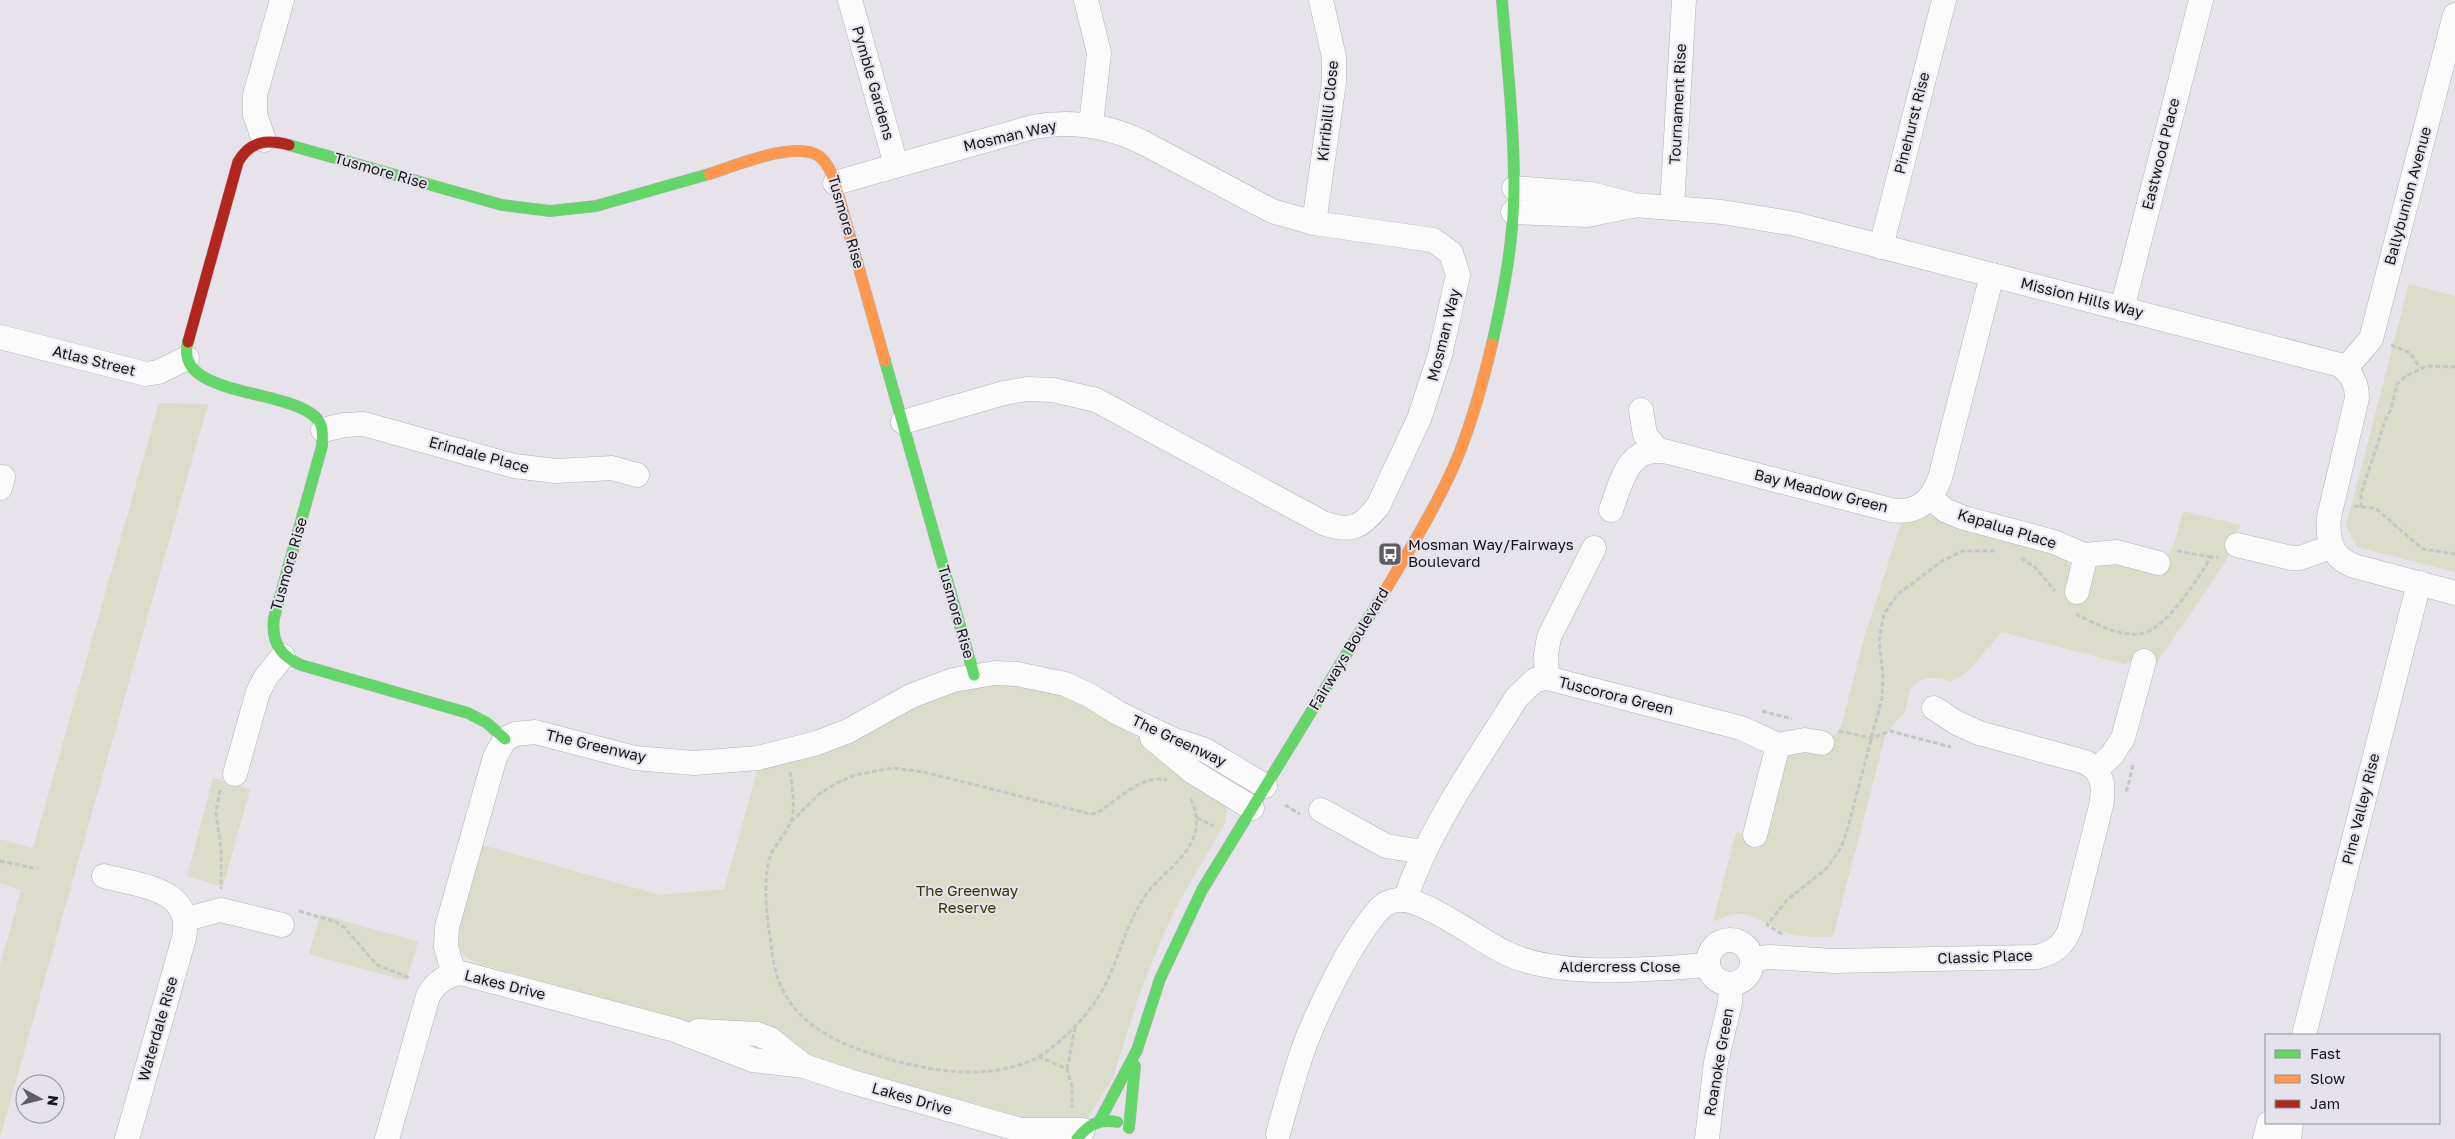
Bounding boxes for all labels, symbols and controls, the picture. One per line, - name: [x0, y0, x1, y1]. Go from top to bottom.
- street label: Pymble Gardens: [849, 24, 899, 142]
- street label: Tournament Rise: [1665, 43, 1689, 165]
- street label: Kirribilli Close: [1313, 59, 1341, 162]
- street label: Pinehurst Rise: [1890, 70, 1932, 176]
- street label: Eastwood Place: [2137, 96, 2183, 211]
- street label: Mosman Way: [961, 115, 1059, 154]
- street label: Ballybunion Avenue: [2380, 124, 2434, 267]
- street label: Tusmore Rise: [333, 148, 430, 192]
- street label: Tusmore Rise: [825, 173, 869, 271]
- street label: Mission Hills Way: [2019, 273, 2146, 321]
- street label: Mosman Way: [1423, 286, 1463, 383]
- street label: Atlas Street: [51, 341, 138, 379]
- street label: Erindale Place: [427, 432, 532, 476]
- street label: Bay Meadow Green: [1752, 465, 1890, 515]
- street label: Kapalua Place: [1956, 504, 2059, 552]
- street label: Tusmore Rise: [266, 515, 310, 612]
- place label: Mosman Way/Fairways Boulevard: [1408, 535, 1574, 570]
- bus stop icon: Mosman Way/Fairways Boulevard: [1377, 541, 1403, 567]
- street label: Tusmore Rise: [935, 563, 979, 661]
- street label: Fairways Boulevard: [1304, 584, 1392, 713]
- street label: Tuscorora Green: [1557, 672, 1676, 718]
- street label: The Greenway: [1129, 710, 1230, 770]
- street label: The Greenway: [544, 725, 649, 765]
- street label: Pine Valley Rise: [2338, 751, 2383, 866]
- park label: The Greenway Reserve: [916, 881, 1019, 916]
- street label: Classic Place: [1937, 945, 2033, 967]
- street label: Aldercress Close: [1560, 957, 1681, 975]
- street label: Lakes Drive: [463, 965, 548, 1003]
- street label: Waterdale Rise: [133, 974, 181, 1083]
- street label: Roanoke Green: [1700, 1006, 1736, 1117]
- legend: [2265, 1034, 2440, 1124]
- text: Fast: [2310, 1044, 2341, 1062]
- text: Slow: [2310, 1069, 2345, 1087]
- north arrow: [15, 1074, 65, 1124]
- street label: Lakes Drive: [870, 1078, 955, 1118]
- text: N: [44, 1094, 62, 1107]
- text: Jam: [2310, 1094, 2340, 1112]

